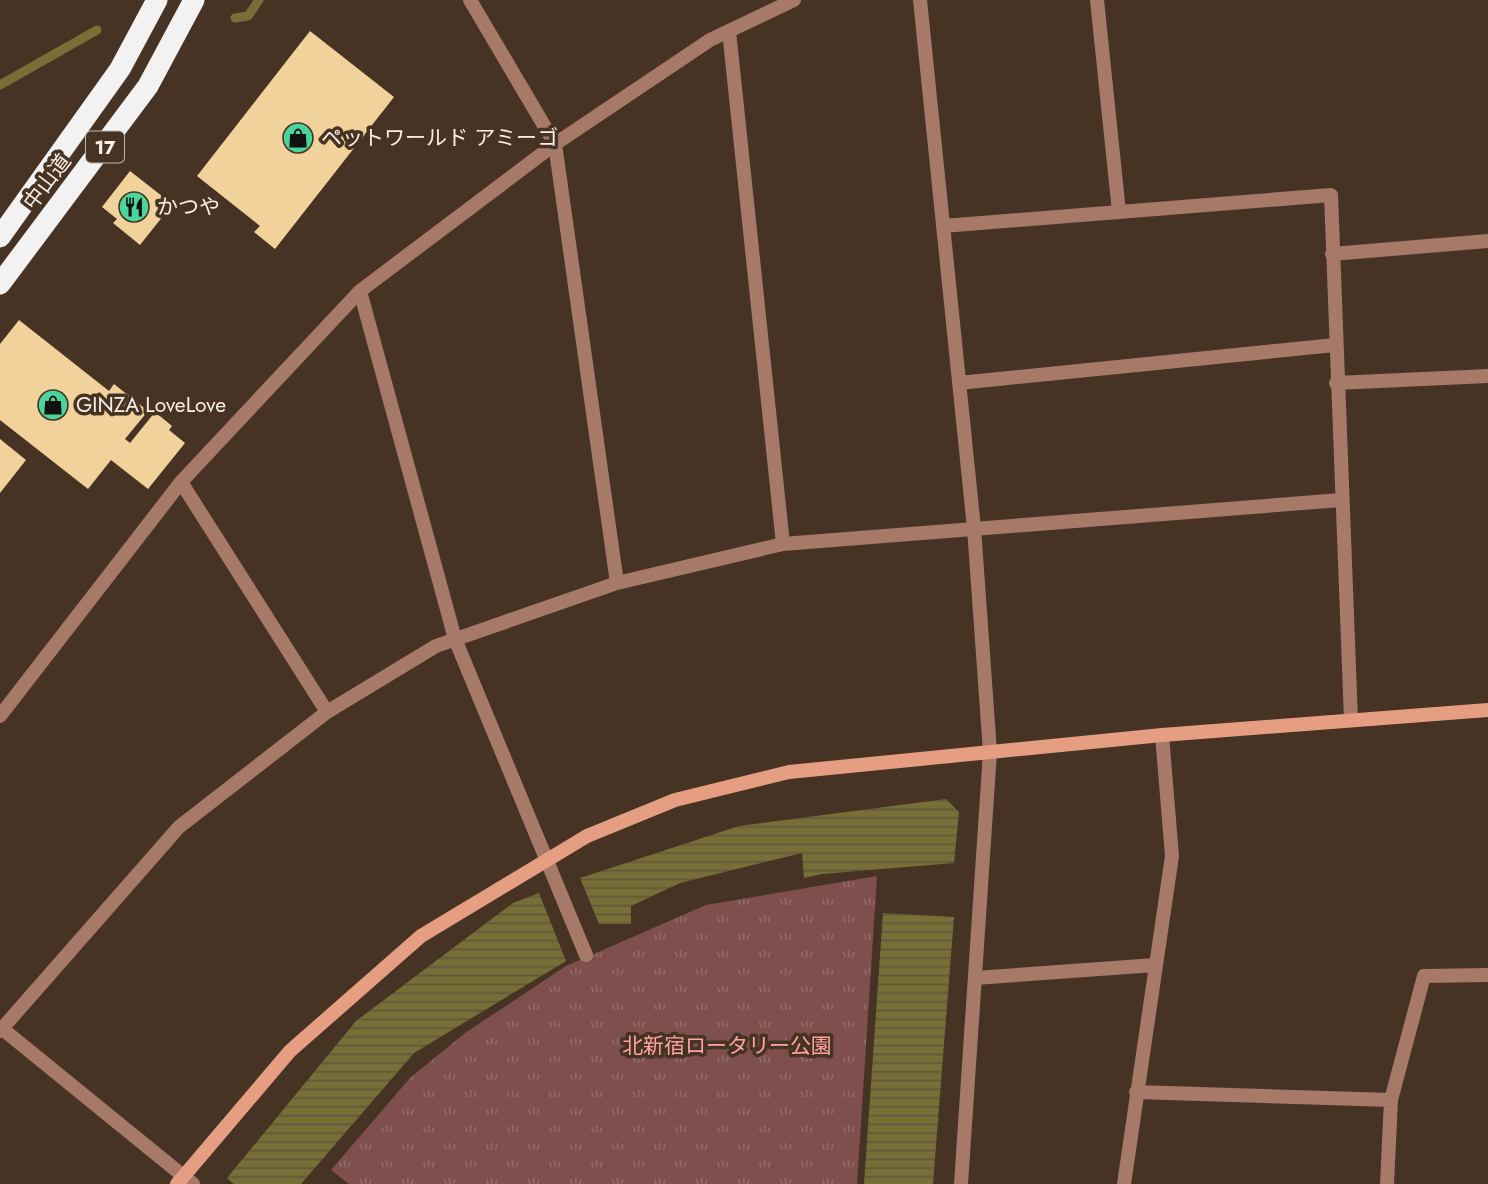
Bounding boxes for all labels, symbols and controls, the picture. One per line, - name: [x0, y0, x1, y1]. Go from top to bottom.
- shop icon: ペットワールド アミーゴ: [281, 121, 315, 155]
- place label: ペットワールド アミーゴ: [321, 123, 558, 153]
- road number: 17: [86, 132, 124, 162]
- street label: 中山道: [16, 148, 78, 216]
- restaurant icon: かつや: [117, 190, 151, 224]
- place label: かつや: [157, 192, 220, 222]
- shop icon: GINZA LoveLove: [36, 388, 70, 422]
- place label: GINZA LoveLove: [76, 390, 226, 420]
- park label: 北新宿ロータリー公園: [622, 1031, 832, 1061]

